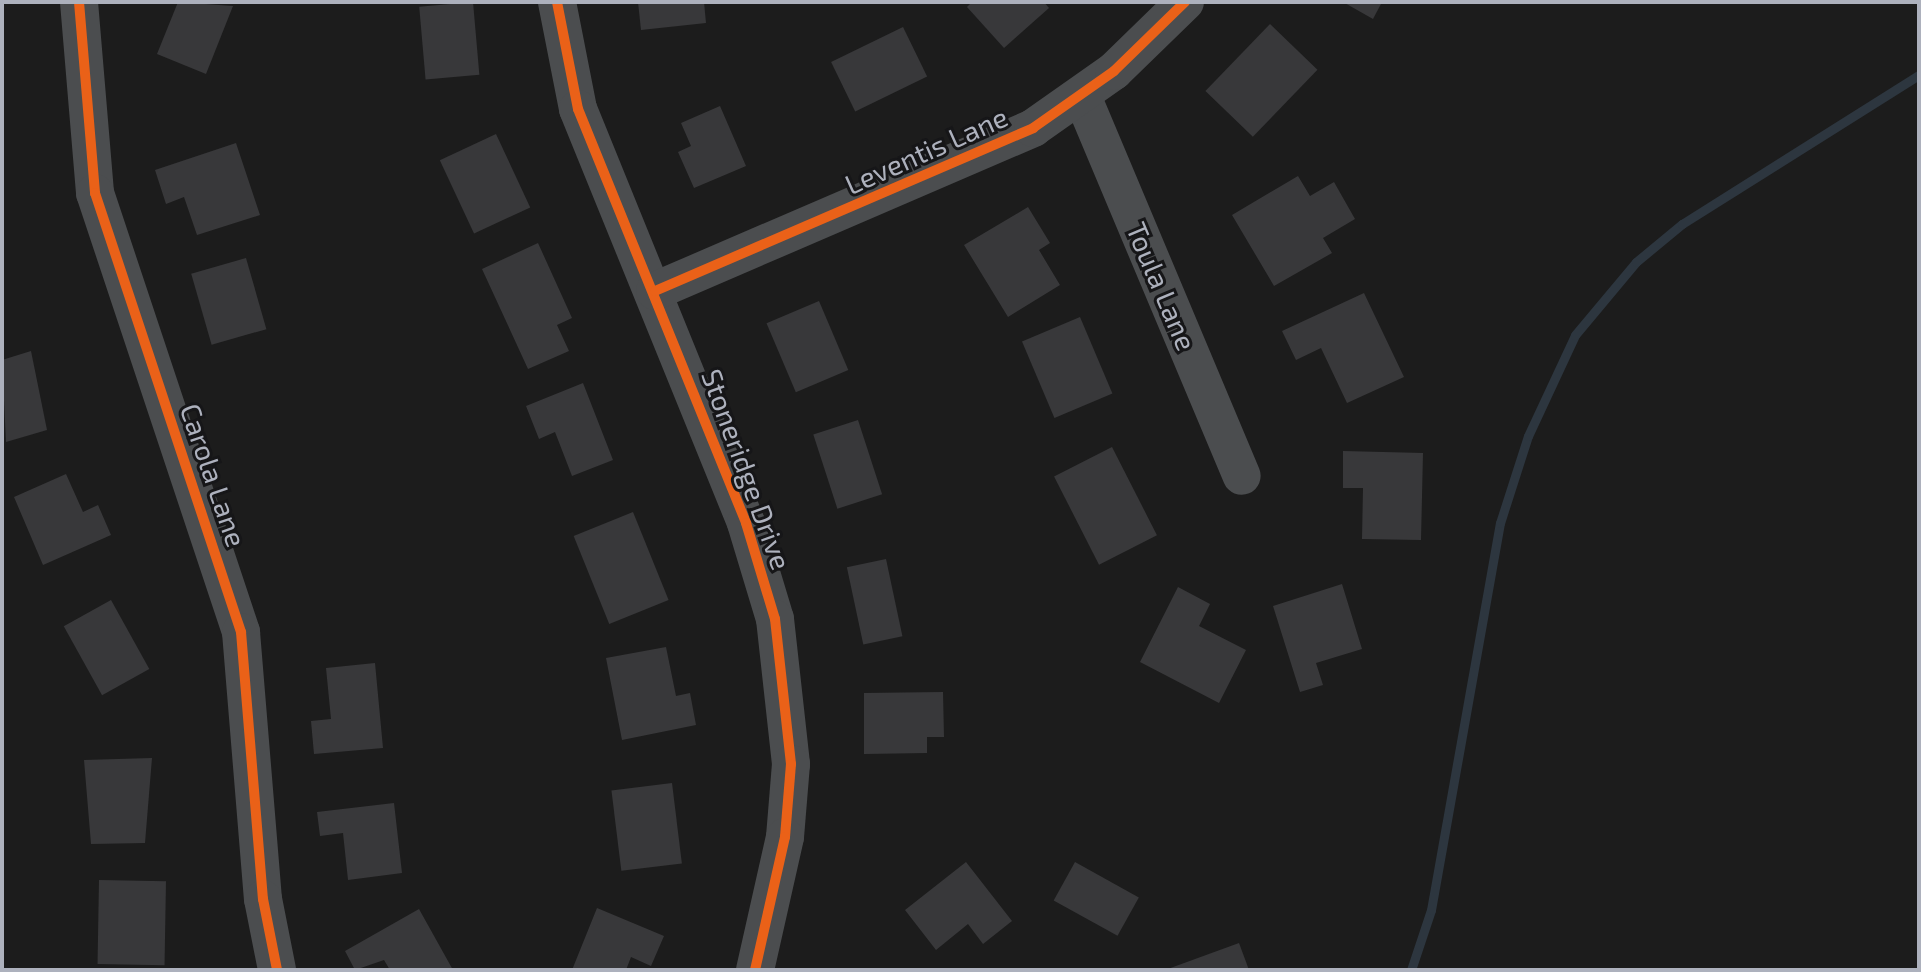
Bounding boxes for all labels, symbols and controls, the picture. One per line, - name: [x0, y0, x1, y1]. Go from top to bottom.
- street label: Leventis Lane: [840, 99, 1012, 201]
- street label: Toula Lane: [1120, 217, 1204, 355]
- street label: Stoneridge Drive: [695, 364, 799, 574]
- street label: Carola Lane: [174, 399, 254, 551]

